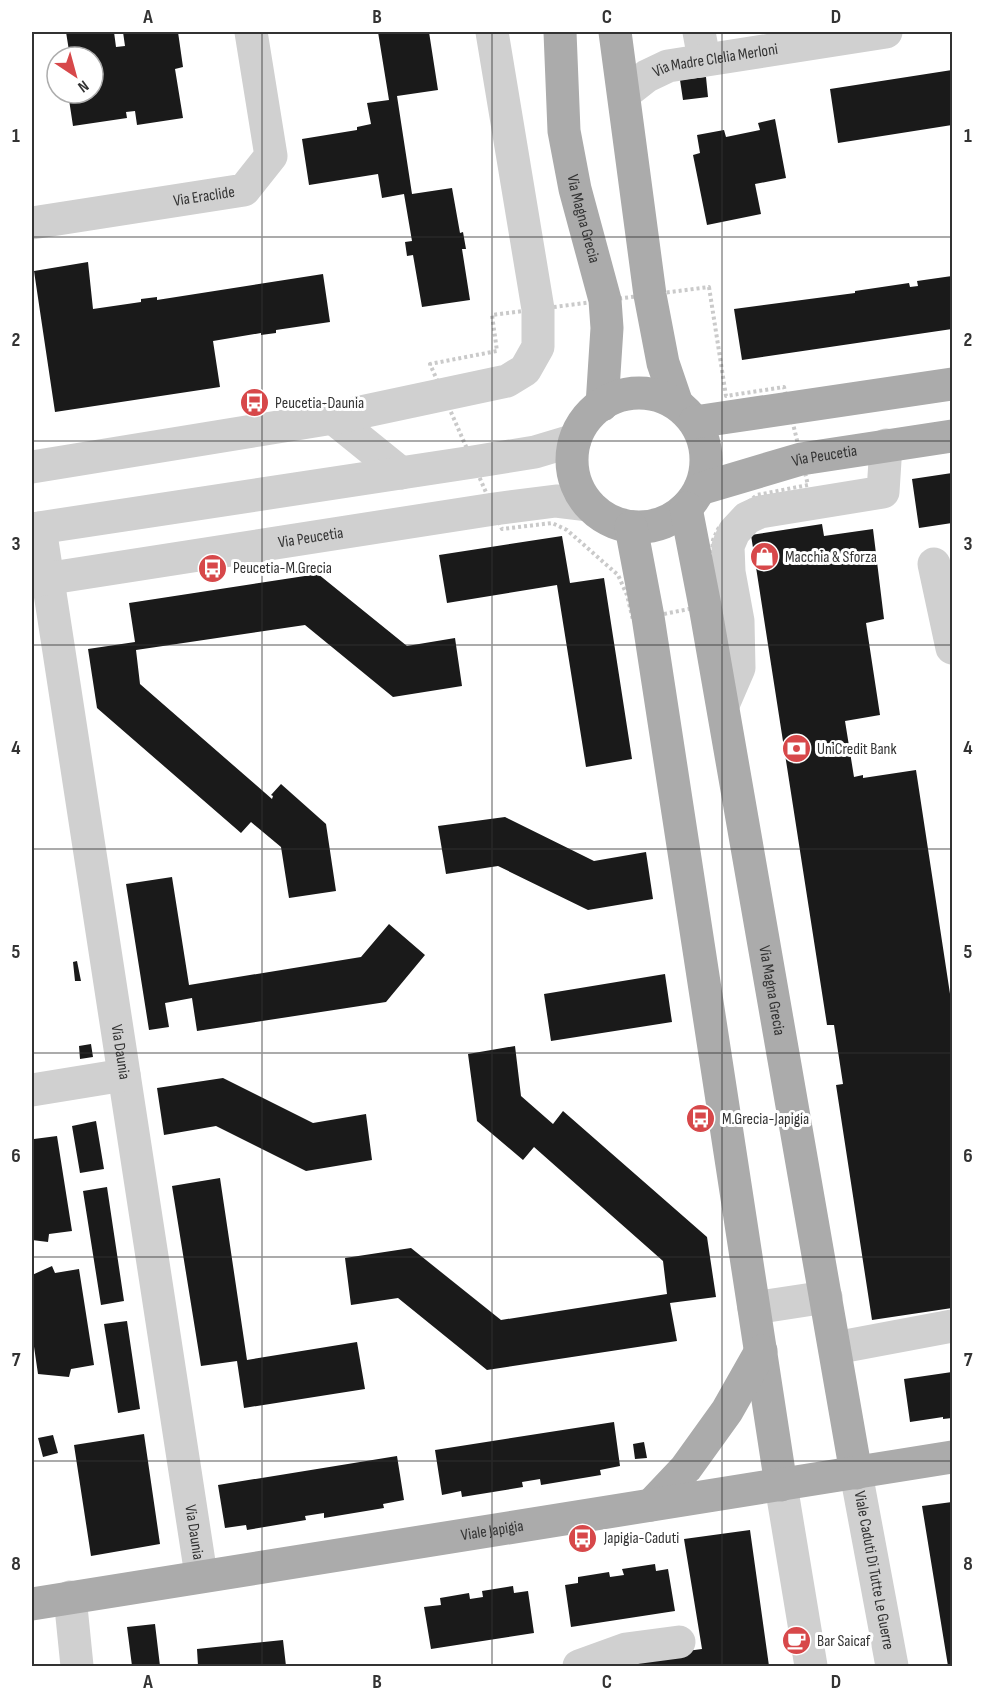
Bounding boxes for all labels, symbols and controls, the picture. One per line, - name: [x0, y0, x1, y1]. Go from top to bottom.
- text: A: [142, 5, 153, 29]
- text: B: [372, 5, 382, 29]
- text: C: [602, 5, 612, 29]
- text: D: [831, 5, 841, 29]
- street label: Via Madre Clelia Merloni: [650, 40, 779, 81]
- north arrow: [45, 45, 105, 105]
- text: N: [74, 76, 92, 96]
- text: 1: [12, 124, 20, 148]
- text: 1: [964, 124, 972, 148]
- street label: Via Magna Grecia: [563, 173, 604, 265]
- street label: Via Eraclide: [172, 182, 236, 210]
- text: 2: [12, 328, 20, 352]
- text: 2: [964, 328, 972, 352]
- bus stop icon: Peucetia-Daunia: [238, 387, 270, 419]
- place label: Peucetia-Daunia: [275, 394, 364, 413]
- street label: Via Peucetia: [790, 441, 858, 471]
- street label: Via Peucetia: [277, 523, 345, 552]
- text: 3: [12, 532, 21, 556]
- text: 3: [964, 532, 973, 556]
- shop icon: Macchia & Sforza: [748, 541, 780, 573]
- place label: Macchia & Sforza: [785, 548, 877, 567]
- bus stop icon: Peucetia-M.Grecia: [196, 552, 228, 584]
- place label: Peucetia-M.Grecia: [233, 559, 332, 578]
- bank icon: UniCredit Bank: [780, 733, 812, 765]
- text: 4: [11, 736, 21, 760]
- text: 4: [963, 736, 973, 760]
- place label: UniCredit Bank: [817, 740, 897, 759]
- text: 5: [12, 940, 21, 964]
- text: 5: [964, 940, 973, 964]
- street label: Via Magna Grecia: [755, 944, 789, 1037]
- street label: Via Daunia: [107, 1023, 134, 1081]
- bus stop icon: M.Grecia-Japigia: [685, 1103, 717, 1135]
- place label: M.Grecia-Japigia: [722, 1110, 809, 1129]
- text: 6: [11, 1144, 21, 1168]
- text: 6: [963, 1144, 973, 1168]
- text: 7: [12, 1348, 21, 1372]
- text: 7: [964, 1348, 973, 1372]
- street label: Viale Caduti Di Tutte Le Guerre: [850, 1489, 898, 1651]
- street label: Via Daunia: [181, 1503, 208, 1561]
- street label: Viale Japigia: [460, 1516, 525, 1545]
- bus stop icon: Japigia-Caduti: [567, 1522, 599, 1554]
- place label: Japigia-Caduti: [603, 1529, 679, 1548]
- text: 8: [11, 1552, 21, 1576]
- text: 8: [963, 1552, 973, 1576]
- cafe icon: Bar Saicaf: [780, 1625, 812, 1657]
- place label: Bar Saicaf: [817, 1632, 871, 1651]
- text: A: [142, 1670, 153, 1694]
- text: B: [372, 1670, 382, 1694]
- text: C: [602, 1670, 612, 1694]
- text: D: [831, 1670, 841, 1694]

